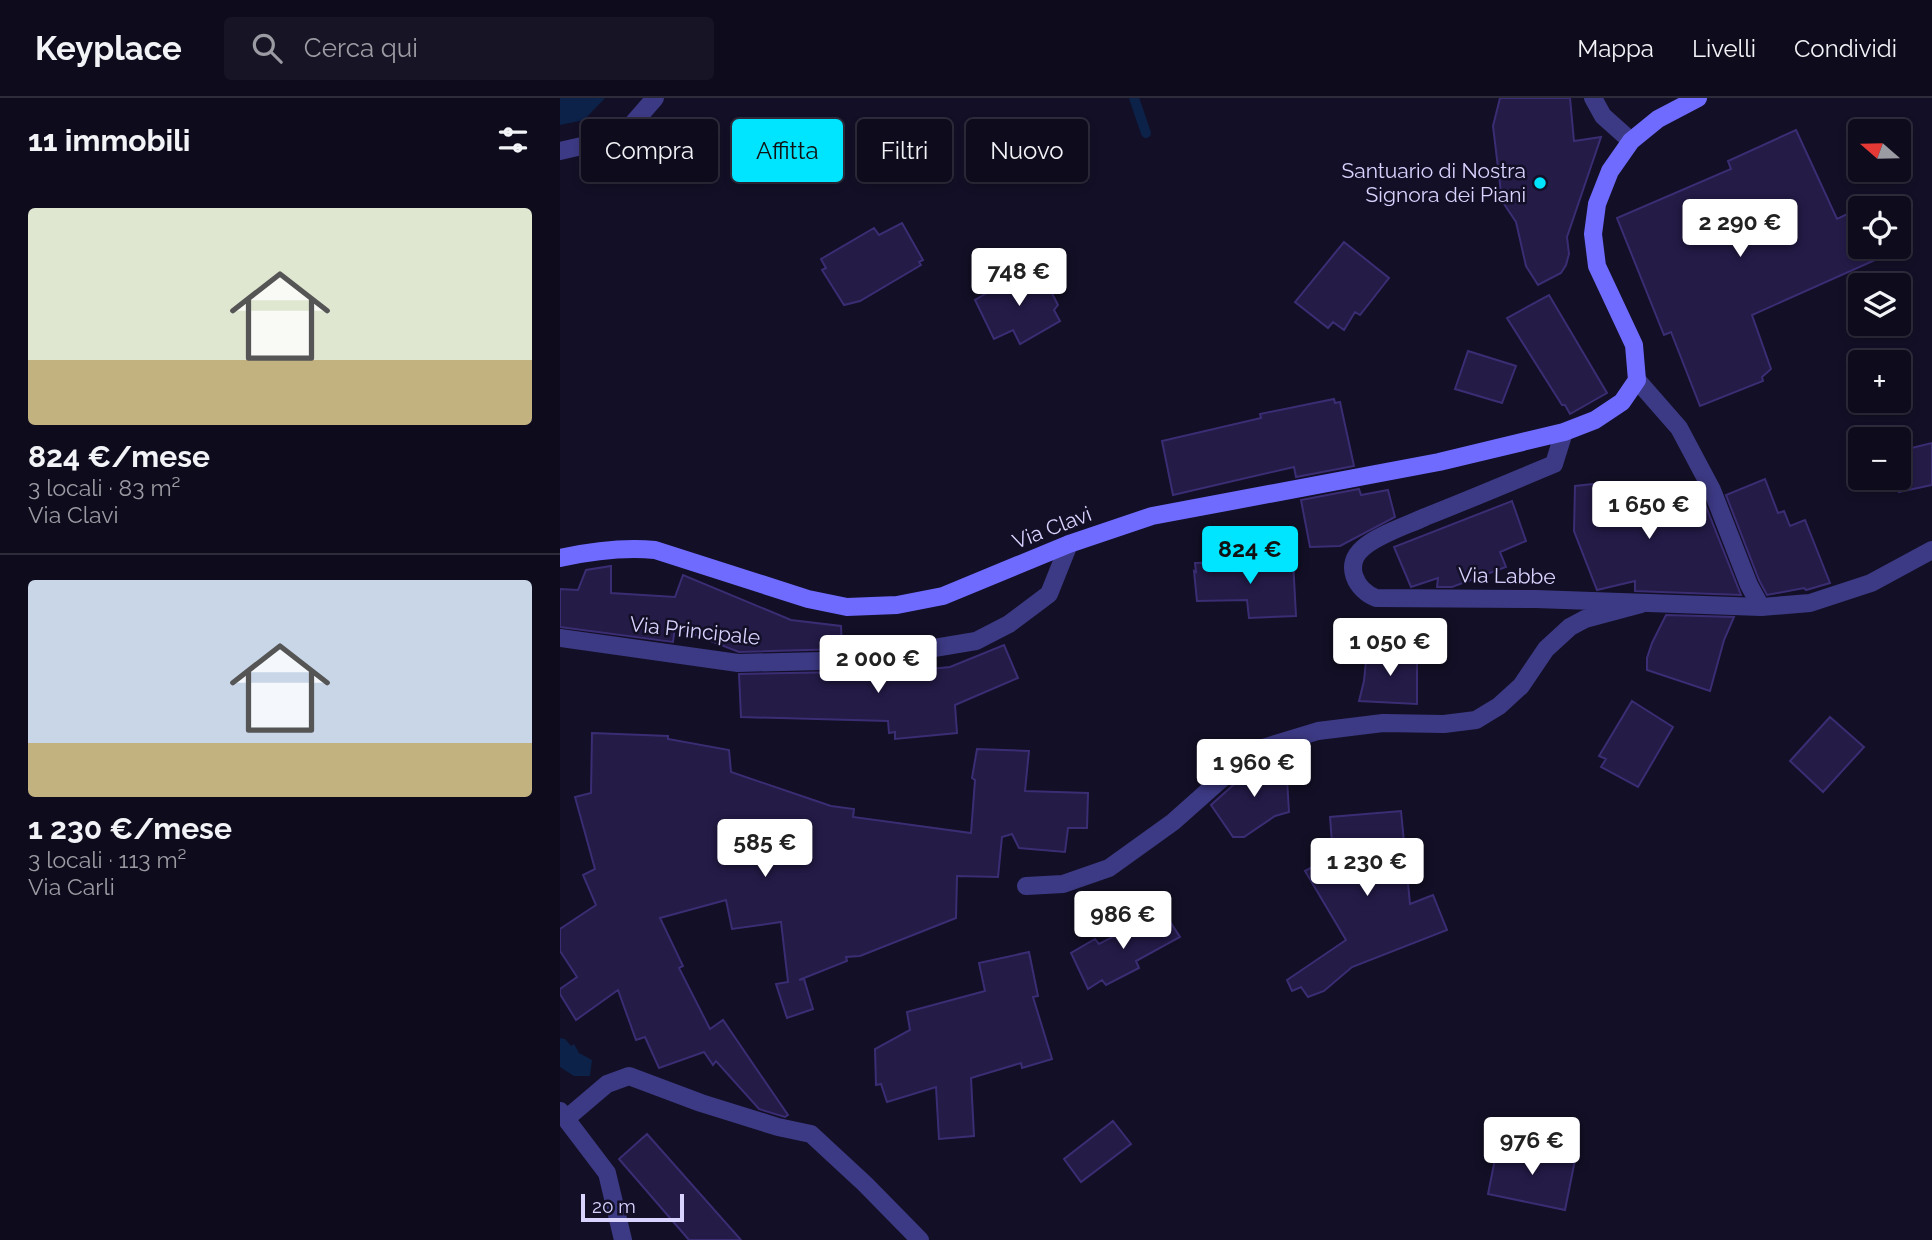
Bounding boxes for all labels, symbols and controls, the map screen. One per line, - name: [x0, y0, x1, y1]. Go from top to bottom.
- search box: [224, 17, 714, 80]
- text: Keyplace: [35, 29, 182, 68]
- icon: search: [248, 29, 286, 67]
- text: Cerca qui: [304, 33, 418, 63]
- text: Mappa: [1577, 34, 1654, 63]
- text: Livelli: [1692, 34, 1756, 63]
- text: Condividi: [1794, 34, 1897, 63]
- chip: Compra: [581, 119, 718, 182]
- chip: Affitta: [732, 119, 843, 182]
- chip: Filtri: [857, 119, 952, 182]
- chip: Nuovo: [966, 119, 1088, 182]
- north arrow: [1848, 119, 1911, 182]
- map controls: [1848, 119, 1911, 490]
- icon: filters: [494, 121, 532, 159]
- text: 11 immobili: [28, 123, 190, 158]
- place label: Santuario di Nostra Signora dei Piani: [1341, 158, 1526, 207]
- marker: Santuario di Nostra Signora dei Piani: [1532, 175, 1548, 191]
- button: locate: [1848, 196, 1911, 259]
- pin: 2 290 €: [1675, 200, 1805, 259]
- text: 2 290 €: [1698, 208, 1782, 235]
- pin: 748 €: [970, 248, 1068, 308]
- icon: home: [217, 253, 343, 379]
- text: 748 €: [988, 257, 1050, 284]
- button: layers: [1848, 273, 1911, 336]
- button: +: [1848, 350, 1911, 413]
- button: −: [1848, 427, 1911, 490]
- text: 824 €/mese: [28, 439, 210, 474]
- text: 3 locali · 83 m²: [28, 474, 180, 501]
- pin: 1 650 €: [1584, 482, 1714, 541]
- text: 1 650 €: [1608, 490, 1690, 517]
- text: Via Clavi: [28, 501, 119, 528]
- street label: Via Clavi: [1009, 501, 1095, 554]
- pin: 824 €: [1201, 526, 1299, 586]
- text: 824 €: [1218, 535, 1282, 562]
- street label: Via Labbe: [1458, 562, 1556, 589]
- street label: Via Principale: [628, 611, 762, 650]
- pin: 1 050 €: [1325, 618, 1455, 678]
- icon: home: [217, 625, 343, 751]
- text: 1 050 €: [1349, 627, 1431, 654]
- pin: 2 000 €: [813, 636, 943, 695]
- text: 2 000 €: [836, 644, 920, 671]
- pin: 1 960 €: [1189, 740, 1319, 799]
- text: 1 960 €: [1213, 748, 1295, 775]
- text: 1 230 €/mese: [28, 811, 232, 846]
- pin: 585 €: [716, 820, 814, 879]
- text: 585 €: [733, 828, 797, 855]
- pin: 1 230 €: [1302, 838, 1432, 898]
- text: 3 locali · 113 m²: [28, 846, 187, 873]
- text: 1 230 €: [1327, 847, 1407, 874]
- text: Via Carli: [28, 873, 115, 900]
- pin: 986 €: [1074, 892, 1172, 951]
- text: 986 €: [1090, 900, 1156, 927]
- pin: 976 €: [1483, 1118, 1581, 1177]
- text: 976 €: [1500, 1126, 1564, 1153]
- scale bar: [581, 1191, 684, 1223]
- text: 20 m: [592, 1195, 636, 1217]

